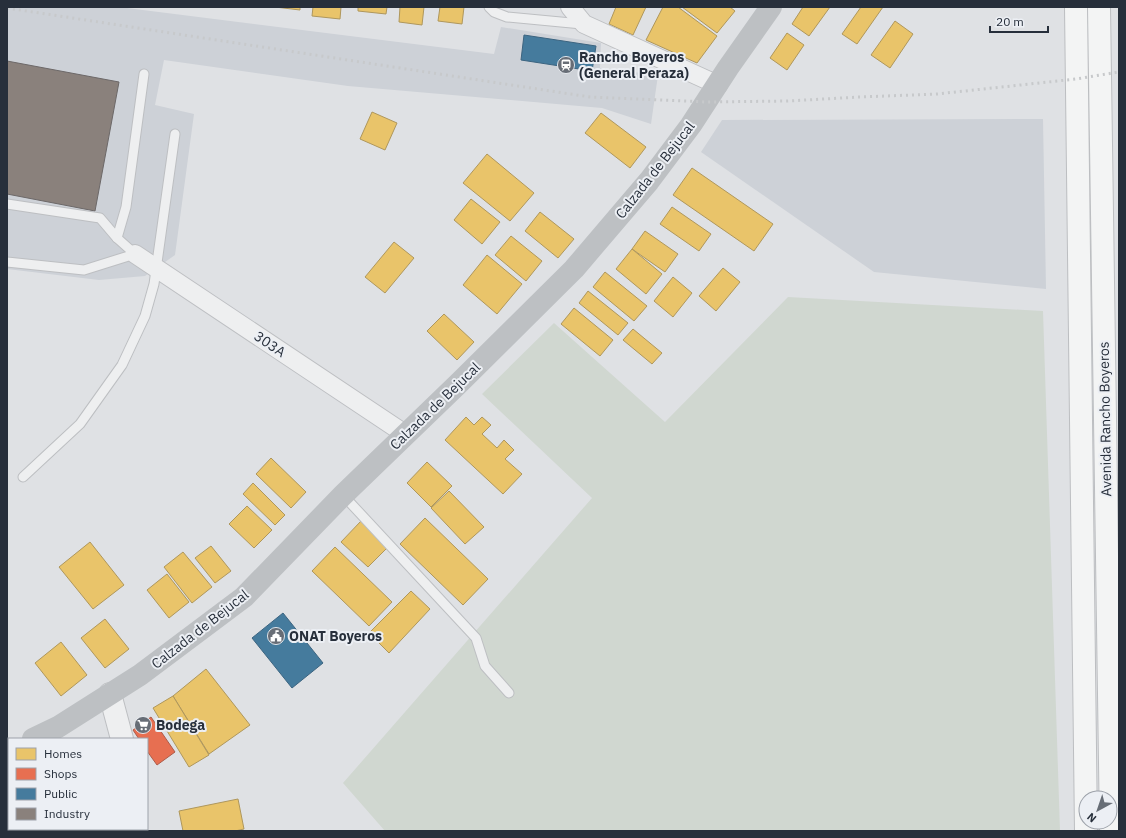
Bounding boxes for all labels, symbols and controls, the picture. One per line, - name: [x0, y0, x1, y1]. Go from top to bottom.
- scale bar: [990, 8, 1048, 34]
- text: 20 m: [996, 14, 1024, 29]
- place label: Rancho Boyeros (General Peraza): [579, 48, 689, 82]
- station icon: Rancho Boyeros (General Peraza): [556, 55, 576, 75]
- street label: Calzada de Bejucal: [611, 118, 699, 222]
- street label: 303A: [251, 327, 289, 361]
- street label: Avenida Rancho Boyeros: [1095, 341, 1115, 497]
- street label: Calzada de Bejucal: [386, 358, 484, 454]
- street label: Calzada de Bejucal: [148, 585, 252, 673]
- public building icon: ONAT Boyeros: [266, 626, 286, 646]
- place label: ONAT Boyeros: [289, 627, 382, 645]
- supermarket icon: Bodega: [133, 715, 153, 735]
- place label: Bodega: [156, 716, 205, 734]
- legend: [8, 738, 148, 830]
- text: Homes: [44, 746, 82, 761]
- text: Shops: [44, 766, 77, 781]
- text: Public: [44, 786, 77, 801]
- north arrow: [1078, 790, 1118, 830]
- text: Industry: [44, 806, 90, 821]
- text: N: [1084, 810, 1099, 826]

